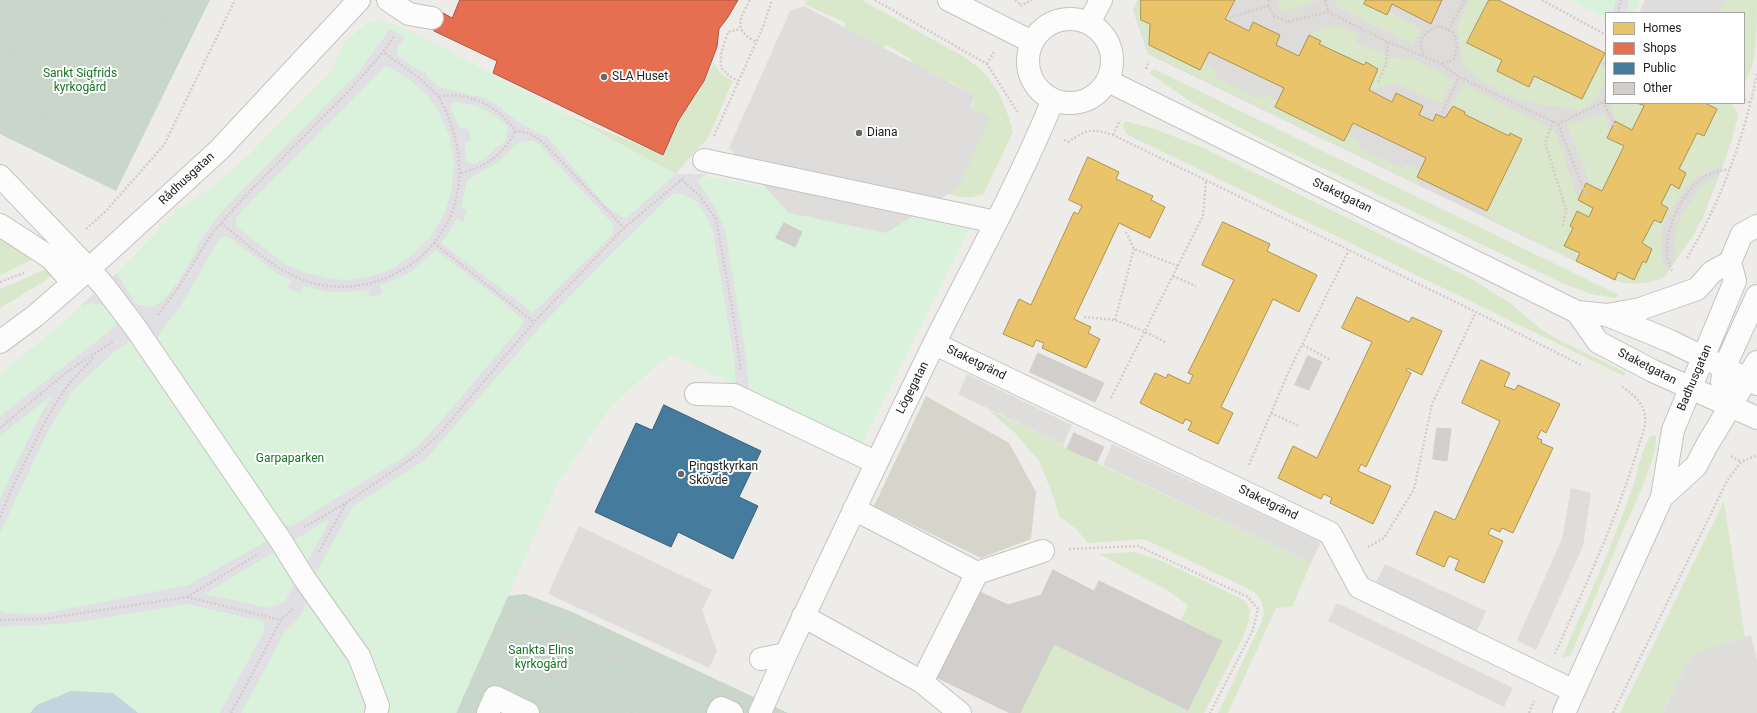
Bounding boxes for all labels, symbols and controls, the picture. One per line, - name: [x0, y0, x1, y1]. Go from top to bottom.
- legend: [1605, 12, 1745, 104]
- text: Homes: [1643, 21, 1681, 35]
- text: Shops: [1643, 41, 1677, 55]
- text: Public: [1643, 61, 1676, 75]
- park label: Sankt Sigfrids kyrkogård: [43, 67, 117, 95]
- place label: SLA Huset: [612, 70, 668, 84]
- marker: SLA Huset: [599, 72, 609, 82]
- text: Other: [1643, 81, 1672, 95]
- place label: Diana: [867, 126, 897, 140]
- marker: Diana: [854, 128, 864, 138]
- street label: Rådhusgatan: [156, 150, 218, 208]
- street label: Staketgatan: [1310, 175, 1374, 217]
- street label: Staketgränd: [944, 342, 1008, 384]
- street label: Badhusgatan: [1675, 343, 1715, 413]
- street label: Staketgatan: [1615, 346, 1679, 388]
- street label: Lögegatan: [894, 359, 932, 417]
- park label: Garpaparken: [256, 452, 324, 466]
- place label: Pingstkyrkan Skövde: [689, 460, 758, 488]
- marker: Pingstkyrkan Skövde: [676, 469, 686, 479]
- street label: Staketgränd: [1236, 482, 1300, 524]
- park label: Sankta Elins kyrkogård: [508, 644, 574, 672]

